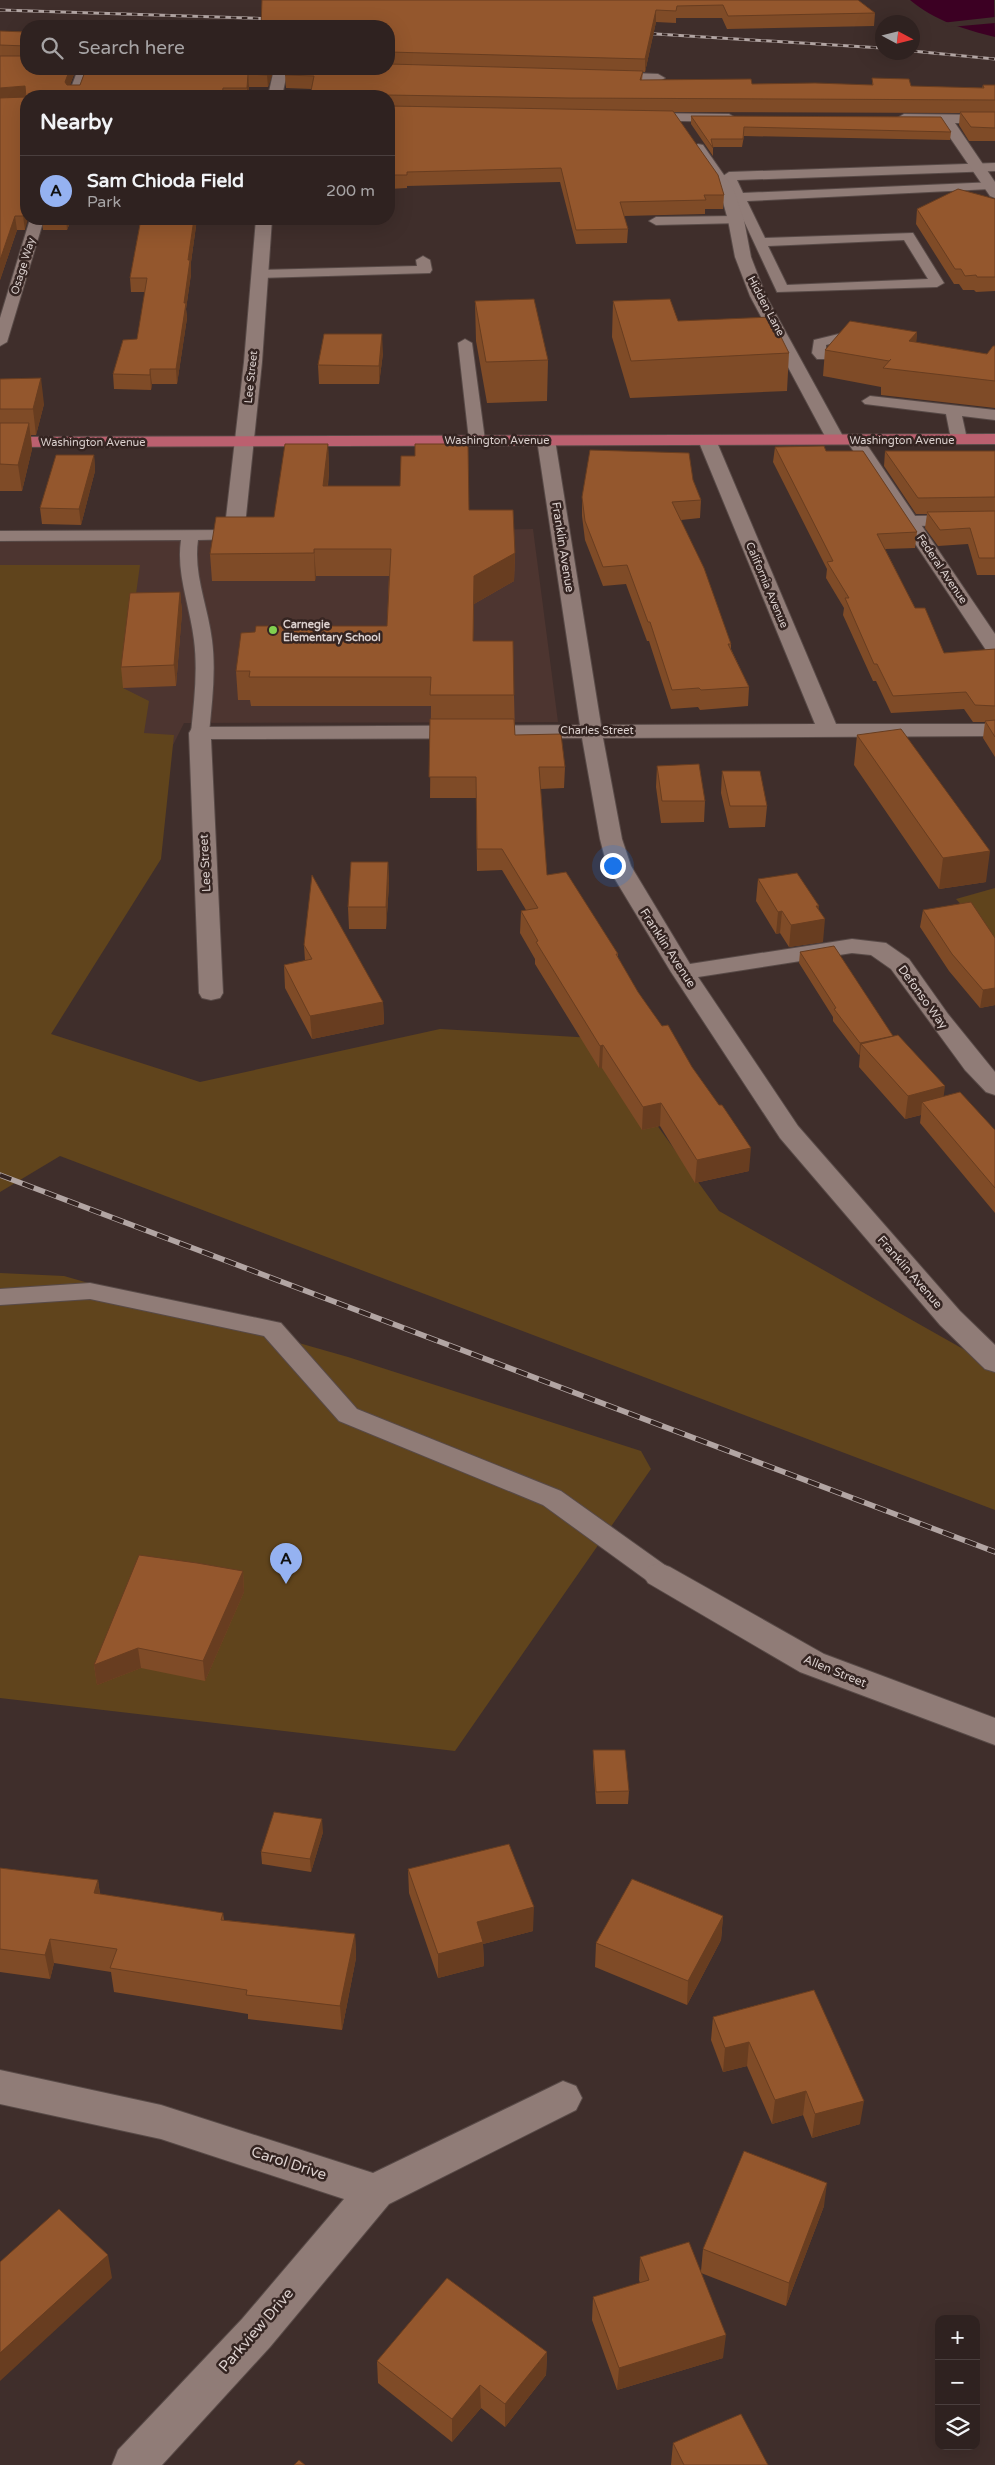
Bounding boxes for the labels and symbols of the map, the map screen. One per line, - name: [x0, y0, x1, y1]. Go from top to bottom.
- north arrow: [875, 15, 920, 60]
- street label: Osage Way: [8, 236, 38, 296]
- street label: Hidden Lane: [745, 274, 787, 338]
- street label: Lee Street: [242, 350, 260, 404]
- street label: Washington Avenue: [445, 434, 549, 447]
- street label: Washington Avenue: [850, 434, 954, 447]
- street label: Washington Avenue: [41, 436, 145, 449]
- street label: Franklin Avenue: [549, 501, 577, 593]
- street label: Federal Avenue: [914, 532, 970, 606]
- street label: California Avenue: [743, 540, 791, 630]
- place label: Carnegie Elementary School: [283, 618, 381, 645]
- marker: Carnegie Elementary School: [267, 624, 279, 636]
- street label: Charles Street: [560, 724, 634, 737]
- street label: Lee Street: [196, 833, 214, 892]
- your location: [600, 853, 626, 879]
- street label: Franklin Avenue: [637, 906, 699, 990]
- street label: Defonso Way: [895, 962, 951, 1032]
- street label: Franklin Avenue: [875, 1233, 945, 1311]
- pin: A: [270, 1543, 302, 1584]
- street label: Allen Street: [802, 1652, 869, 1690]
- street label: Carol Drive: [249, 2142, 329, 2184]
- street label: Parkview Drive: [215, 2285, 297, 2375]

